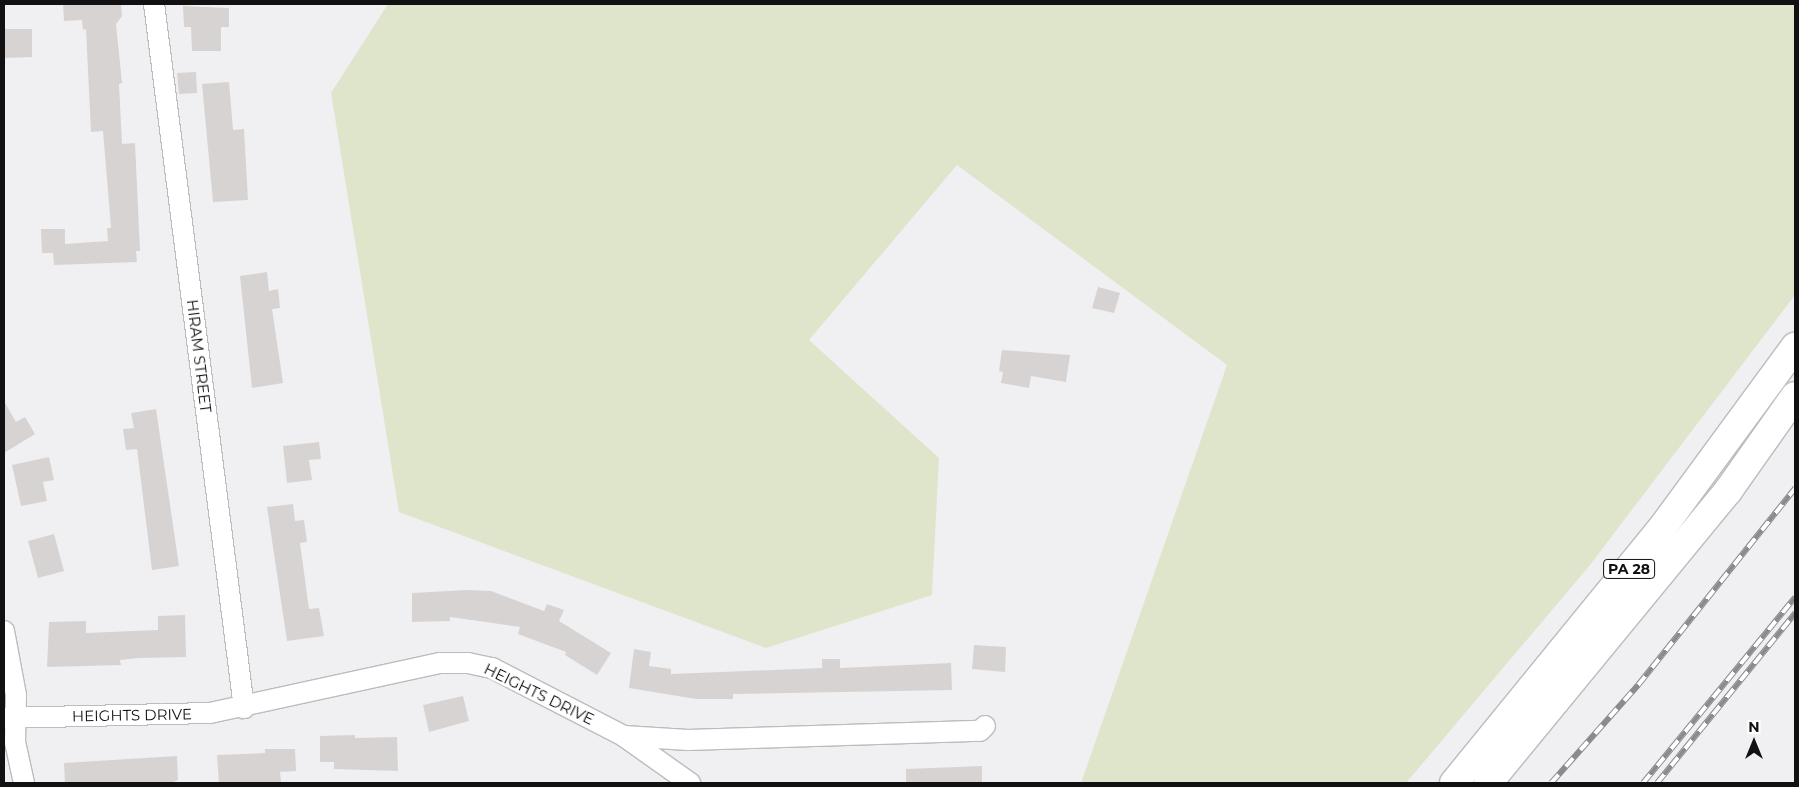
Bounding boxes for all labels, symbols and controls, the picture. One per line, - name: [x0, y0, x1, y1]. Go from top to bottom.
- street label: HIRAM STREET: [183, 298, 215, 414]
- road number: PA 28: [1603, 558, 1655, 580]
- street label: HEIGHTS DRIVE: [481, 660, 597, 728]
- street label: HEIGHTS DRIVE: [72, 705, 192, 725]
- north arrow: [1729, 717, 1779, 767]
- text: N: [1748, 718, 1760, 736]

